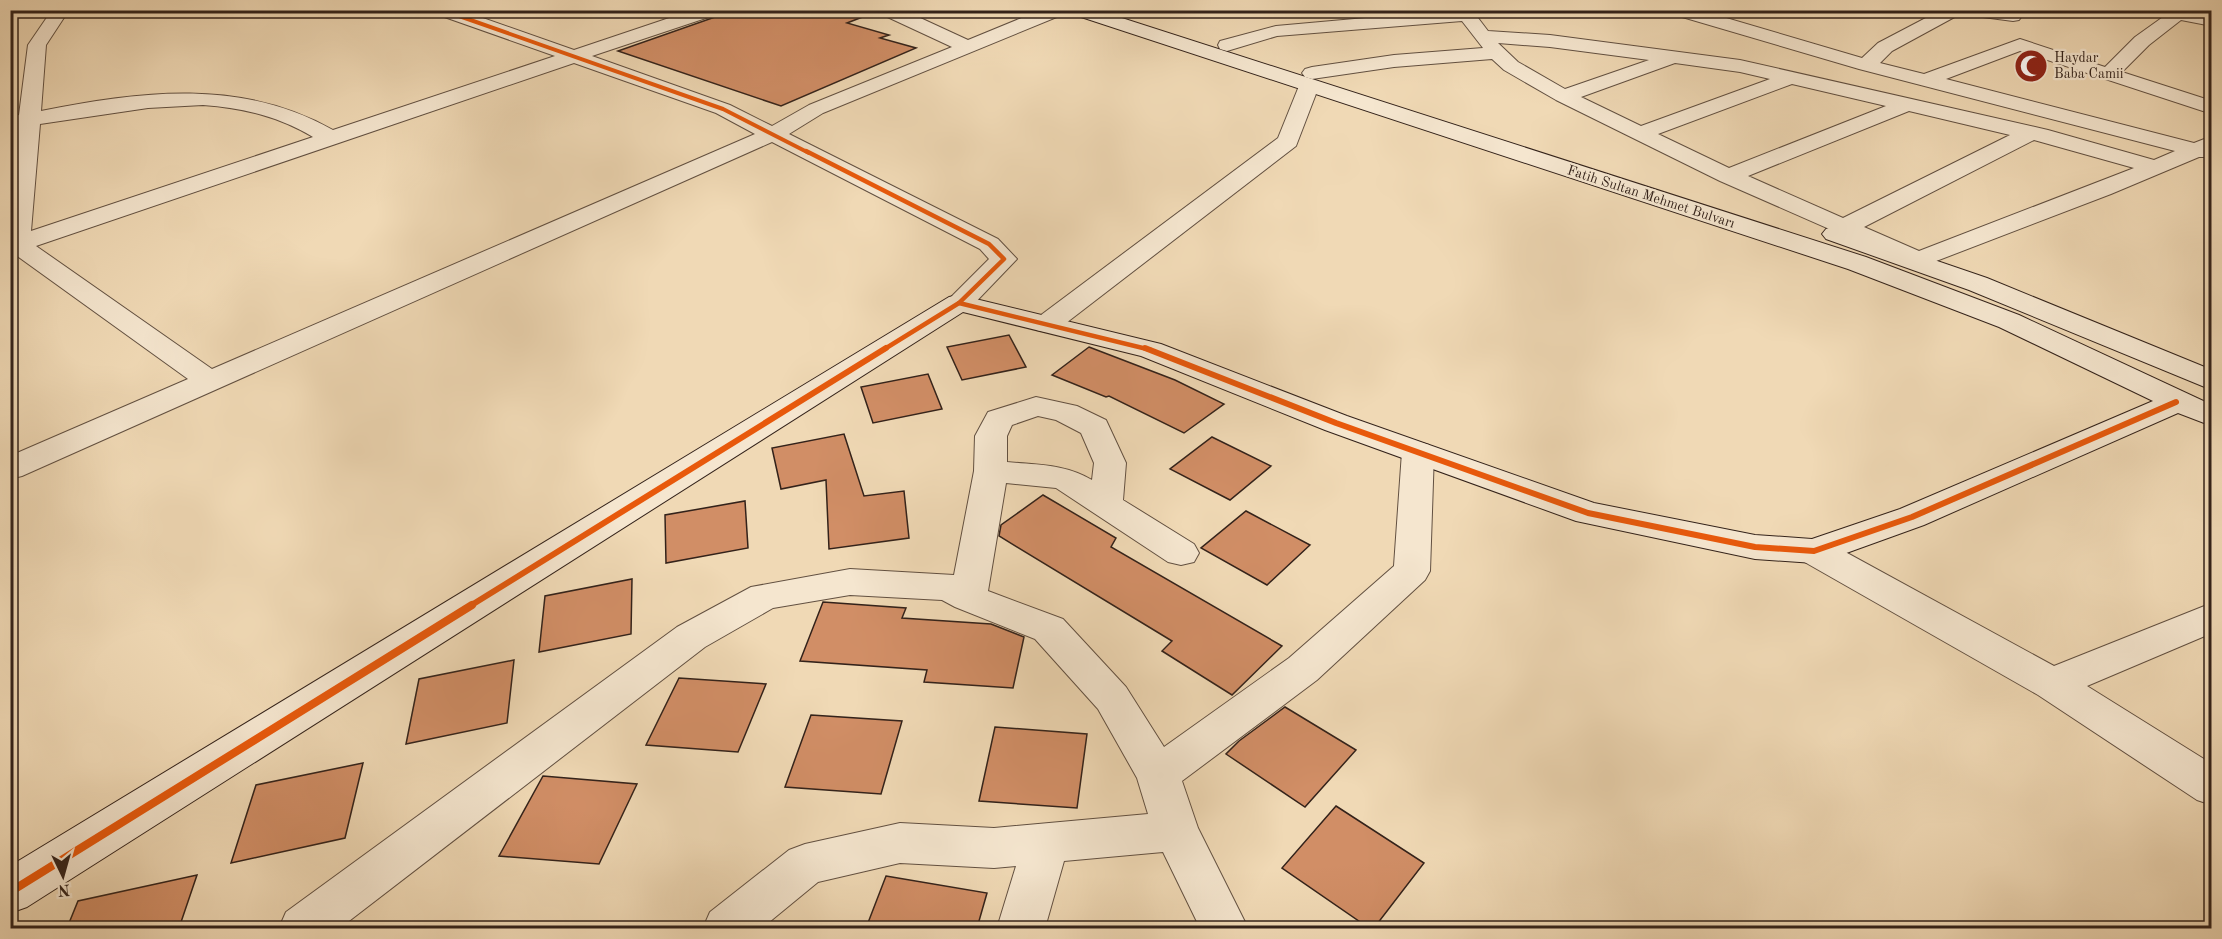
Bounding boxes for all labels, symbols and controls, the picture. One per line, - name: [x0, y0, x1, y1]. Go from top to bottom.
- mosque icon: Haydar Baba Camii: [2013, 48, 2049, 84]
- place label: Haydar Baba Camii: [2054, 51, 2124, 81]
- street label: Fatih Sultan Mehmet Bulvarı: [1565, 163, 1737, 231]
- north arrow: [33, 846, 93, 906]
- text: N: [57, 880, 71, 898]

